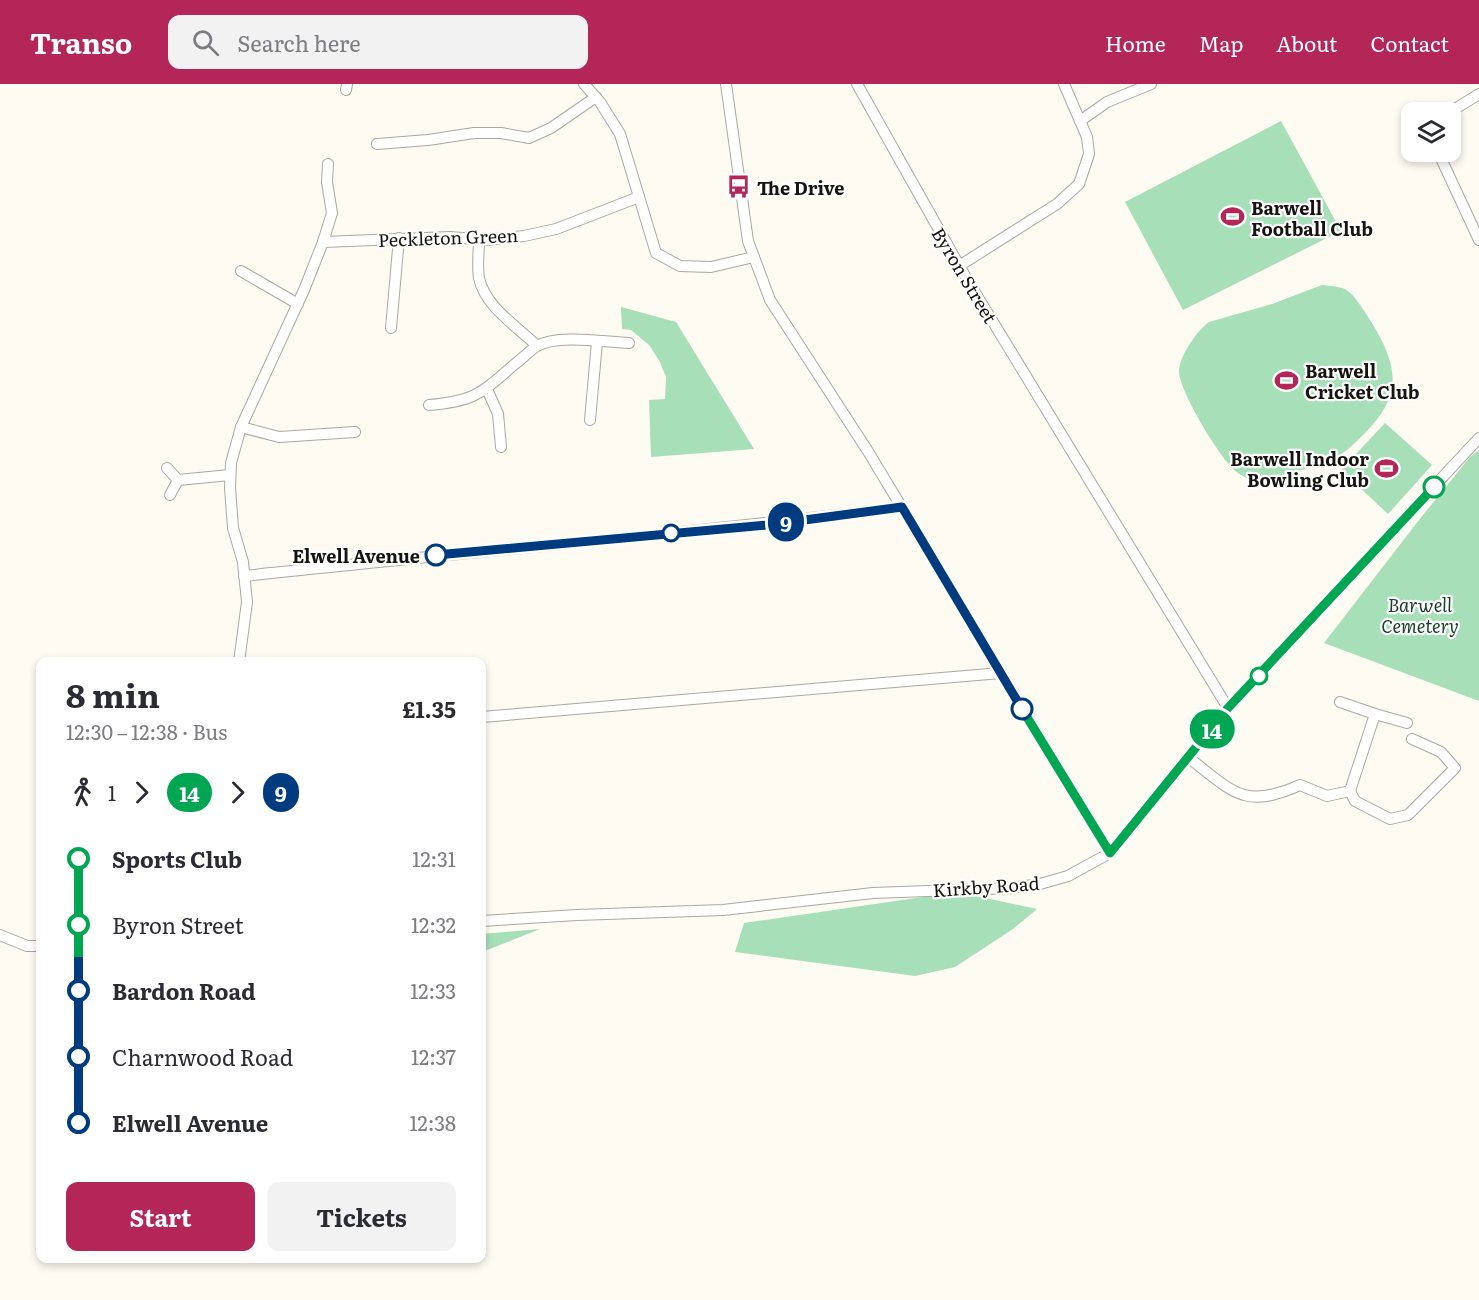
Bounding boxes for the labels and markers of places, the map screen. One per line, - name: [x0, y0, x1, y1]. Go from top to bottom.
- bus stop icon: The Drive: [726, 174, 752, 200]
- place label: The Drive: [757, 174, 845, 201]
- place label: Barwell Football Club: [1251, 194, 1373, 242]
- sports icon: Barwell Football Club: [1220, 204, 1246, 230]
- place label: Barwell Cricket Club: [1305, 357, 1420, 405]
- sports icon: Barwell Cricket Club: [1274, 367, 1300, 393]
- place label: Barwell Indoor Bowling Club: [1230, 445, 1369, 493]
- sports icon: Barwell Indoor Bowling Club: [1374, 455, 1400, 481]
- unlabelled marker: [1423, 476, 1445, 498]
- unlabelled marker: [662, 524, 680, 542]
- place label: Elwell Avenue: [292, 542, 420, 569]
- marker: Elwell Avenue: [425, 544, 447, 566]
- unlabelled marker: [1250, 667, 1268, 685]
- unlabelled marker: [1011, 698, 1033, 720]

